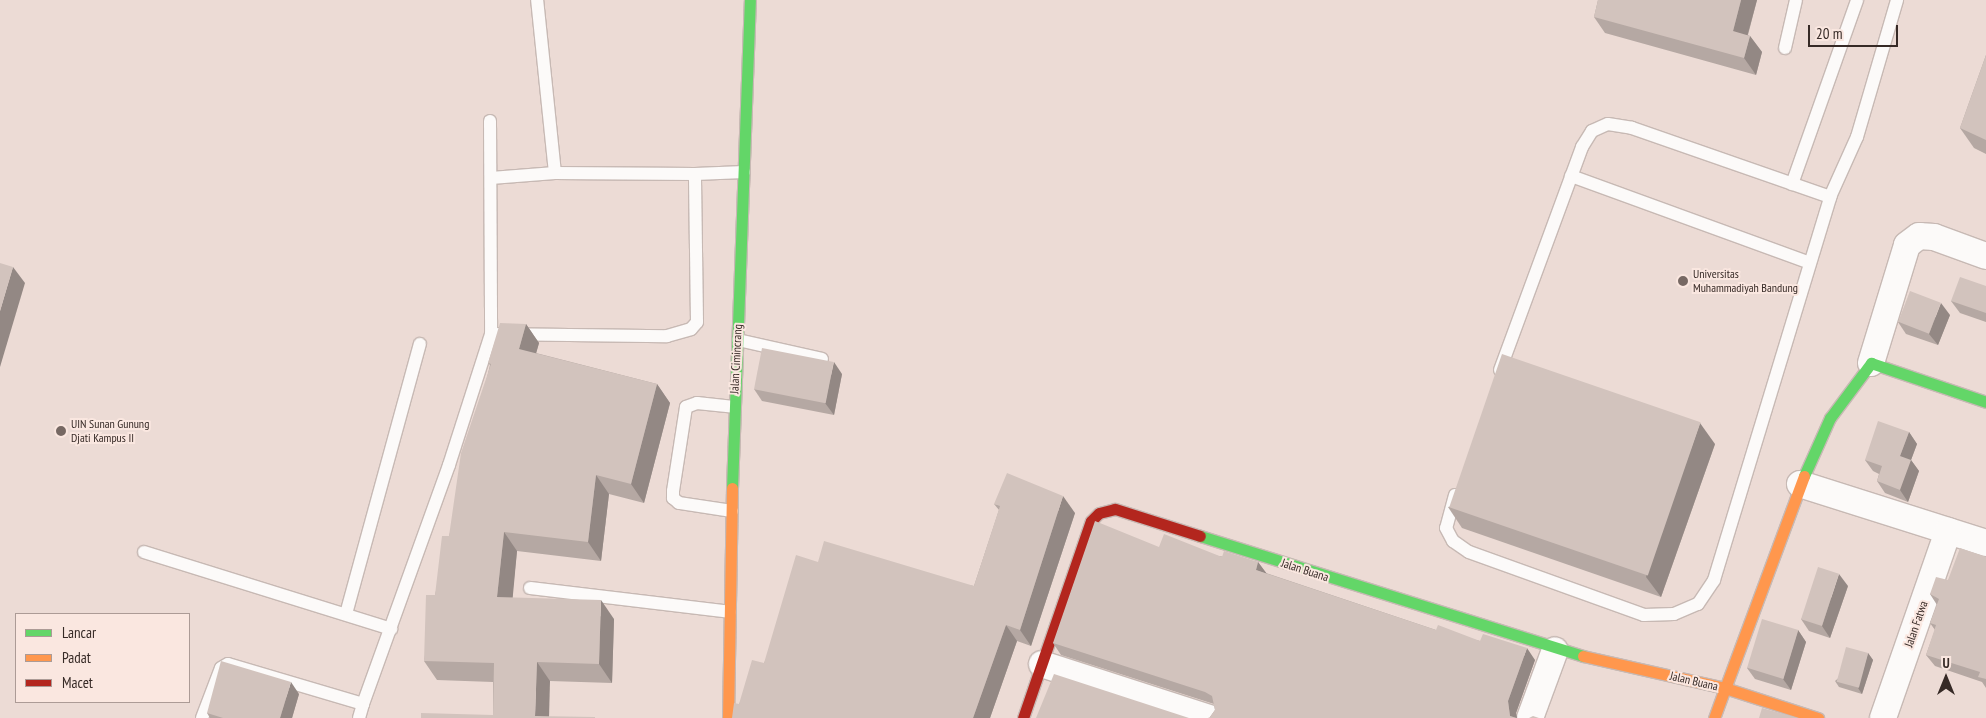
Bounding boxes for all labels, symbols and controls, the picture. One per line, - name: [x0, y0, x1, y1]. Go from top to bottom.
- scale bar: [1811, 15, 1901, 47]
- text: 20 m: [1816, 24, 1842, 43]
- place label: Universitas Muhammadiyah Bandung: [1693, 267, 1798, 295]
- marker: Universitas Muhammadiyah Bandung: [1677, 275, 1689, 287]
- street label: Jalan Cimincrang: [727, 324, 745, 394]
- place label: UIN Sunan Gunung Djati Kampus II: [71, 417, 149, 445]
- marker: UIN Sunan Gunung Djati Kampus II: [55, 425, 67, 437]
- street label: Jalan Buana: [1280, 556, 1330, 584]
- street label: Jalan Fatwa: [1901, 599, 1931, 649]
- legend: [15, 613, 190, 703]
- text: Lancar: [62, 623, 96, 642]
- text: Padat: [62, 648, 91, 667]
- north arrow: [1921, 653, 1971, 703]
- text: U: [1942, 654, 1950, 672]
- street label: Jalan Buana: [1669, 668, 1719, 694]
- text: Macet: [62, 673, 93, 692]

